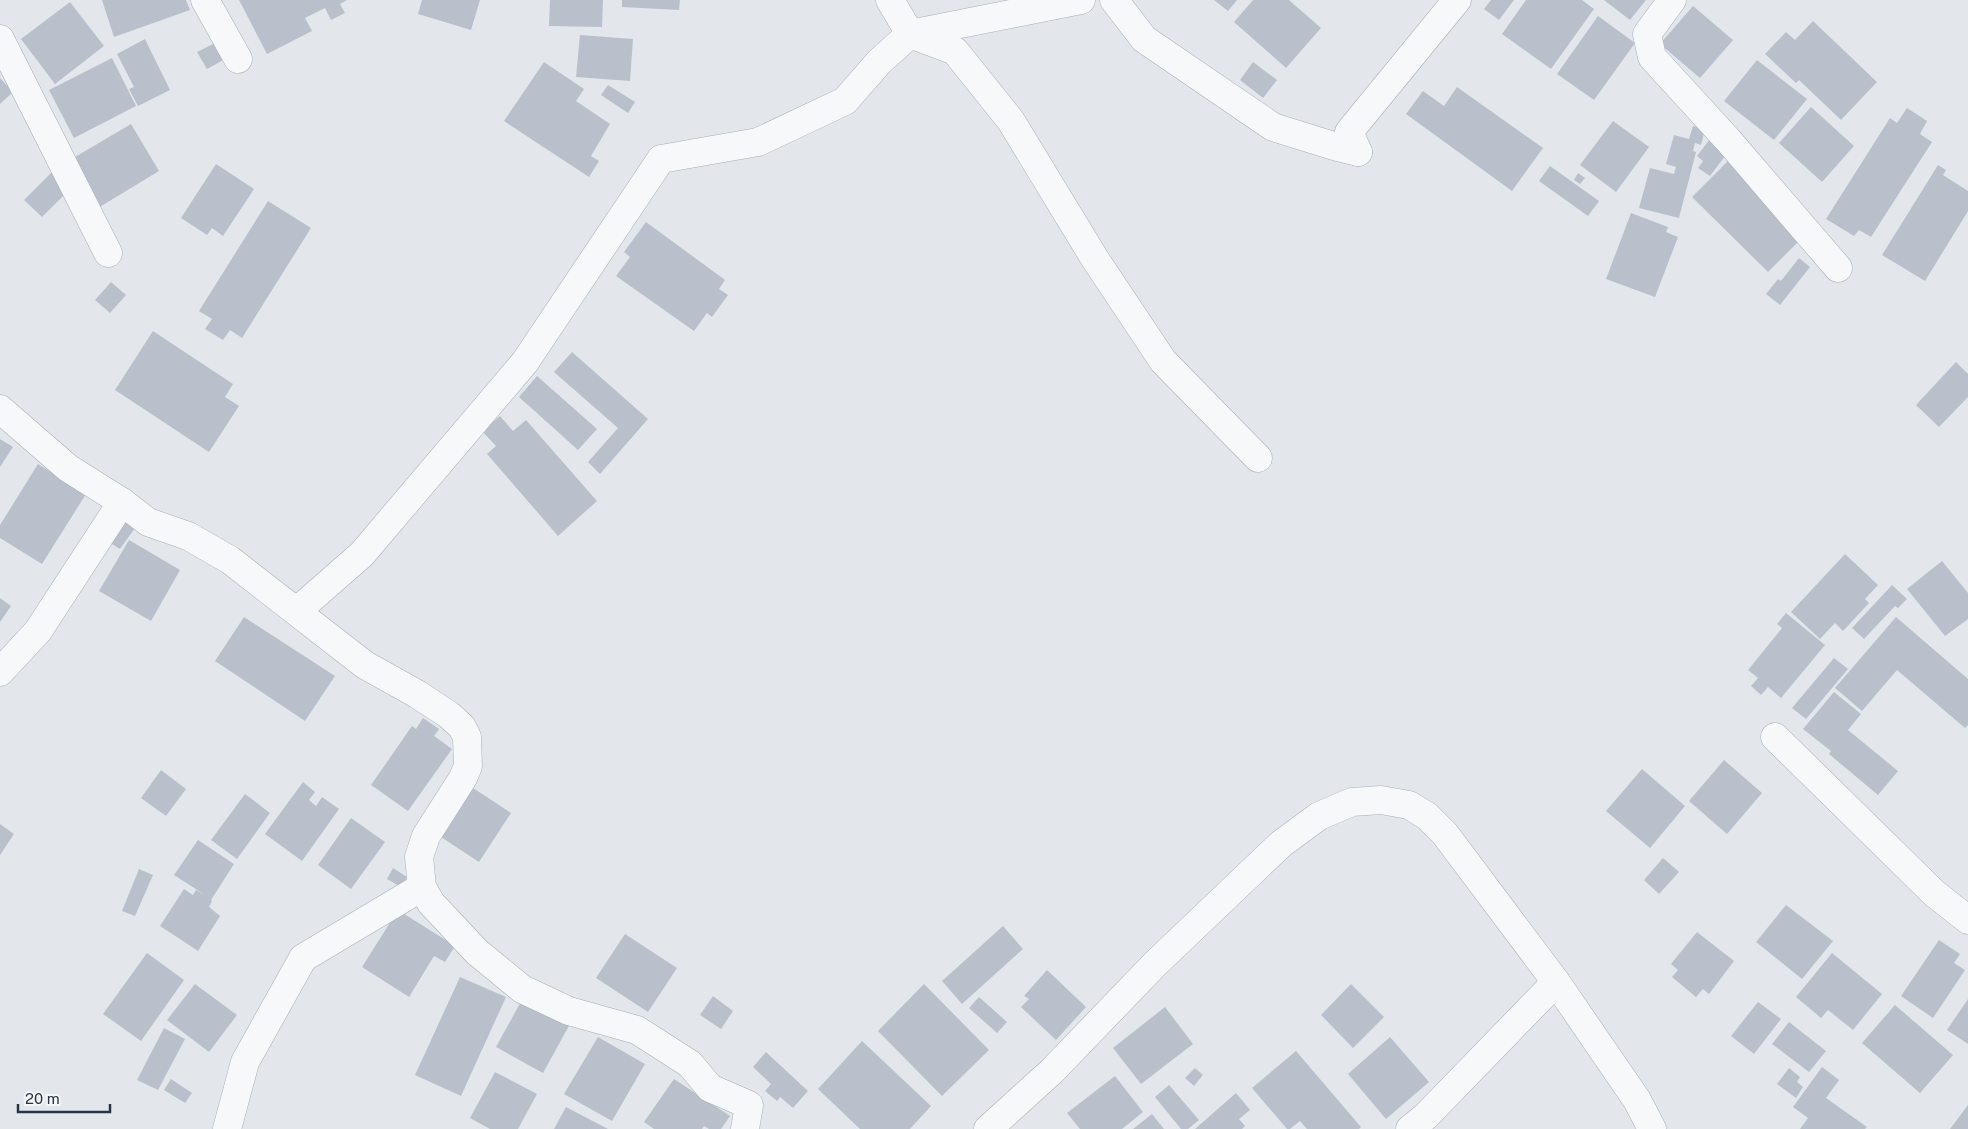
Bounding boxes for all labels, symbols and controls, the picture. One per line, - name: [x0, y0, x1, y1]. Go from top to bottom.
- scale bar: [18, 1082, 110, 1114]
- text: 20 m: [25, 1090, 60, 1107]

